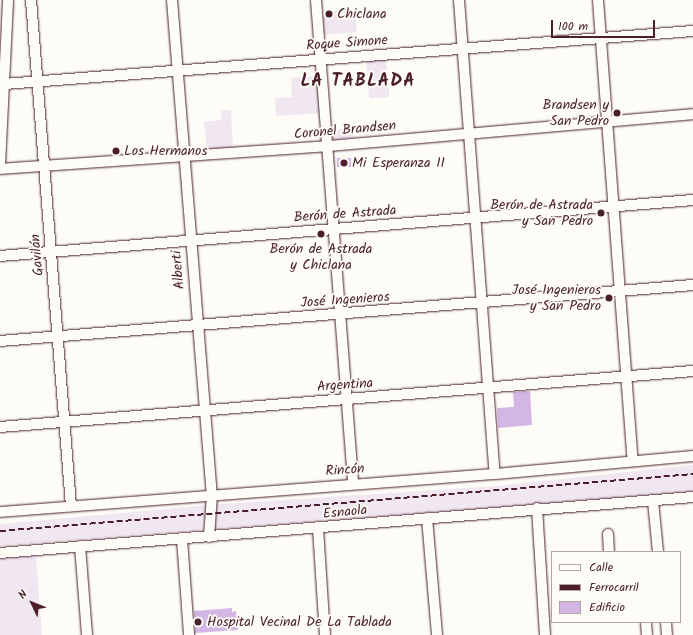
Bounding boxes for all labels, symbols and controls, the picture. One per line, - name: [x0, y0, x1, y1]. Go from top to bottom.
- place label: Chiclana: [337, 6, 386, 22]
- marker: Chiclana: [324, 9, 334, 19]
- scale bar: [553, 12, 657, 38]
- text: 100 m: [558, 17, 588, 36]
- street label: Roque Simone: [306, 32, 388, 54]
- district label: LA TABLADA: [301, 71, 415, 93]
- place label: Brandsen y San Pedro: [543, 97, 609, 130]
- marker: Brandsen y San Pedro: [612, 108, 622, 118]
- street label: Coronel Brandsen: [293, 117, 397, 143]
- place label: Los Hermanos: [124, 143, 207, 159]
- marker: Los Hermanos: [111, 146, 121, 156]
- place label: Mi Esperanza II: [352, 155, 445, 171]
- marker: Mi Esperanza II: [339, 158, 349, 168]
- place label: Berón de Astrada y San Pedro: [490, 197, 593, 230]
- street label: Berón de Astrada: [293, 202, 397, 226]
- marker: Berón de Astrada y San Pedro: [596, 208, 606, 218]
- marker: Berón de Astrada y Chiclana: [316, 229, 326, 239]
- street label: Gavilán: [27, 233, 47, 277]
- place label: Berón de Astrada y Chiclana: [270, 241, 372, 274]
- street label: Alberti: [168, 250, 188, 290]
- place label: José Ingenieros y San Pedro: [512, 282, 601, 314]
- street label: José Ingenieros: [300, 289, 390, 311]
- marker: José Ingenieros y San Pedro: [604, 293, 614, 303]
- street label: Argentina: [316, 375, 374, 395]
- street label: Rincón: [325, 460, 365, 480]
- street label: Esnaola: [322, 502, 368, 522]
- legend: [551, 551, 681, 623]
- text: Calle: [589, 558, 613, 577]
- text: Ferrocarril: [589, 578, 639, 597]
- north arrow: [12, 583, 52, 623]
- text: N: [14, 586, 32, 604]
- text: Edificio: [589, 598, 625, 617]
- place label: Hospital Vecinal De La Tablada: [207, 614, 392, 630]
- marker: Hospital Vecinal De La Tablada: [192, 616, 204, 628]

